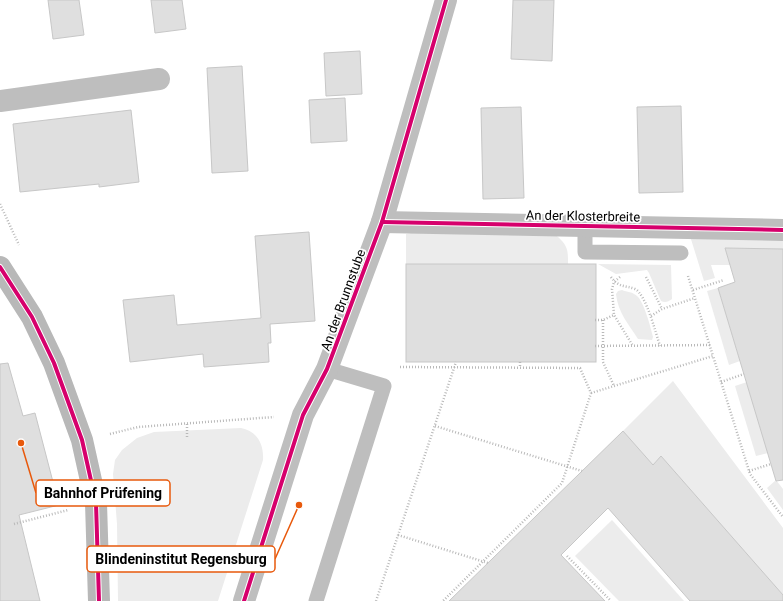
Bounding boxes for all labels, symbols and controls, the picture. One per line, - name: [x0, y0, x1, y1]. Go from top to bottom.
- street label: An der Klosterbreite: [526, 208, 640, 224]
- street label: An der Brunnstube: [318, 247, 368, 353]
- callout: Bahnhof Prüfening: [36, 480, 170, 506]
- text: Bahnhof Prüfening: [44, 485, 162, 501]
- callout: Blindeninstitut Regensburg: [87, 546, 275, 572]
- text: Blindeninstitut Regensburg: [95, 551, 267, 567]

